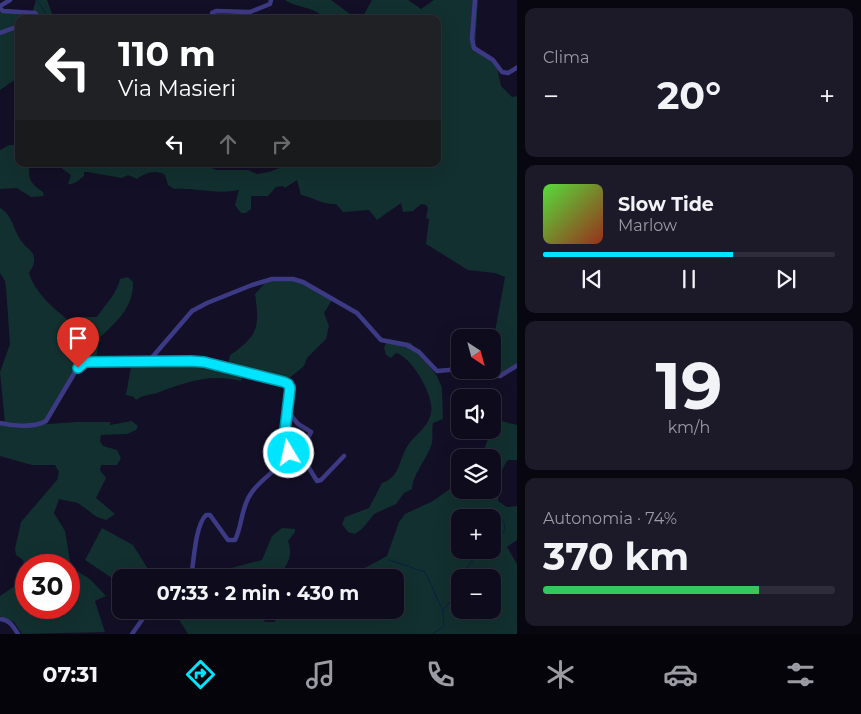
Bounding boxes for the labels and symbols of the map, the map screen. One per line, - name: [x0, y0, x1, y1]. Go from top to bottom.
- pin: [57, 317, 99, 368]
- north arrow: [451, 329, 501, 379]
- position arrow: [262, 426, 314, 478]
- speed limit sign: 30: [15, 554, 80, 619]

